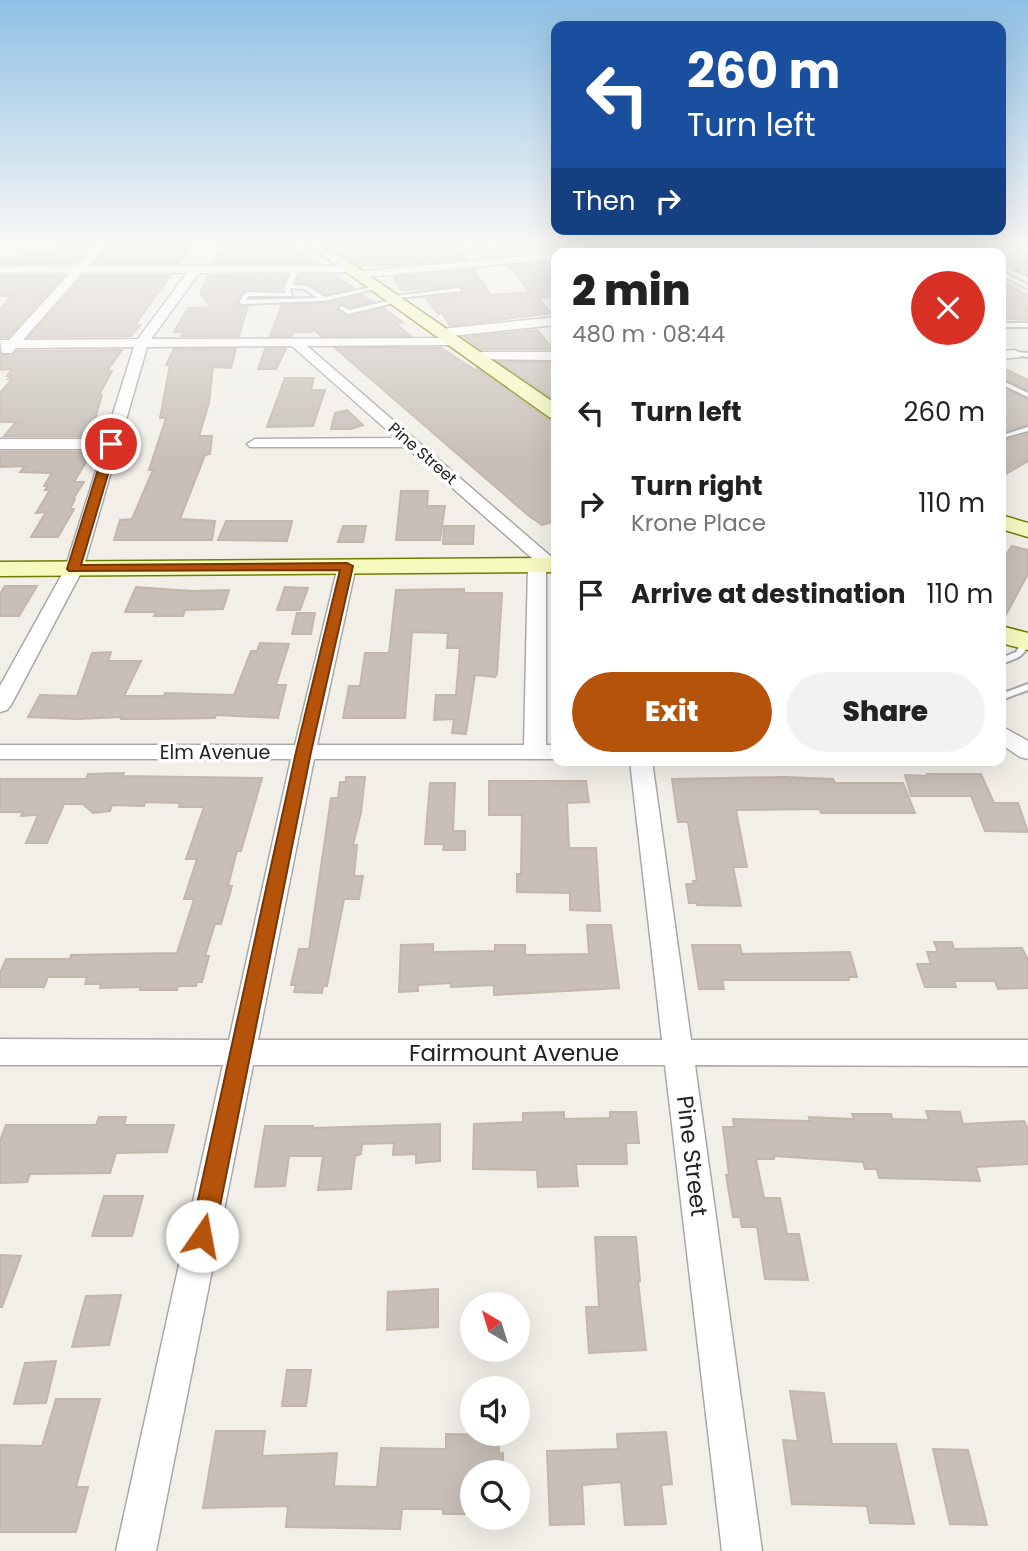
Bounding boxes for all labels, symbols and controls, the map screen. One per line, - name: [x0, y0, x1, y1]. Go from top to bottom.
- text: 260 m: [687, 37, 840, 105]
- icon: left: [572, 49, 663, 140]
- text: Turn left: [687, 102, 816, 147]
- icon: right: [649, 182, 687, 220]
- text: Then: [572, 183, 635, 219]
- text: 2 min: [572, 261, 690, 320]
- button: close: [911, 271, 985, 345]
- text: 480 m · 08:44: [572, 318, 725, 350]
- icon: left: [572, 394, 610, 432]
- text: Turn left: [631, 394, 742, 430]
- text: 260 m: [903, 394, 985, 430]
- pin: [81, 414, 141, 474]
- street label: Pine Street: [383, 417, 462, 490]
- icon: arrive: [92, 425, 130, 463]
- text: Turn right: [631, 468, 763, 504]
- icon: right: [572, 485, 610, 523]
- text: 110 m: [918, 485, 985, 521]
- text: Krone Place: [631, 507, 766, 539]
- icon: arrive: [572, 576, 610, 614]
- text: Arrive at destination: [631, 576, 906, 612]
- text: 110 m: [927, 576, 993, 612]
- button: Exit: [572, 672, 772, 752]
- button: Share: [786, 672, 985, 752]
- street label: Elm Avenue: [160, 739, 270, 766]
- street label: Fairmount Avenue: [409, 1037, 619, 1069]
- street label: Pine Street: [669, 1094, 715, 1218]
- position arrow: [165, 1199, 239, 1273]
- north arrow: [460, 1292, 530, 1362]
- map controls: [460, 1292, 530, 1530]
- button: sound: [460, 1376, 530, 1446]
- button: search: [460, 1460, 530, 1530]

